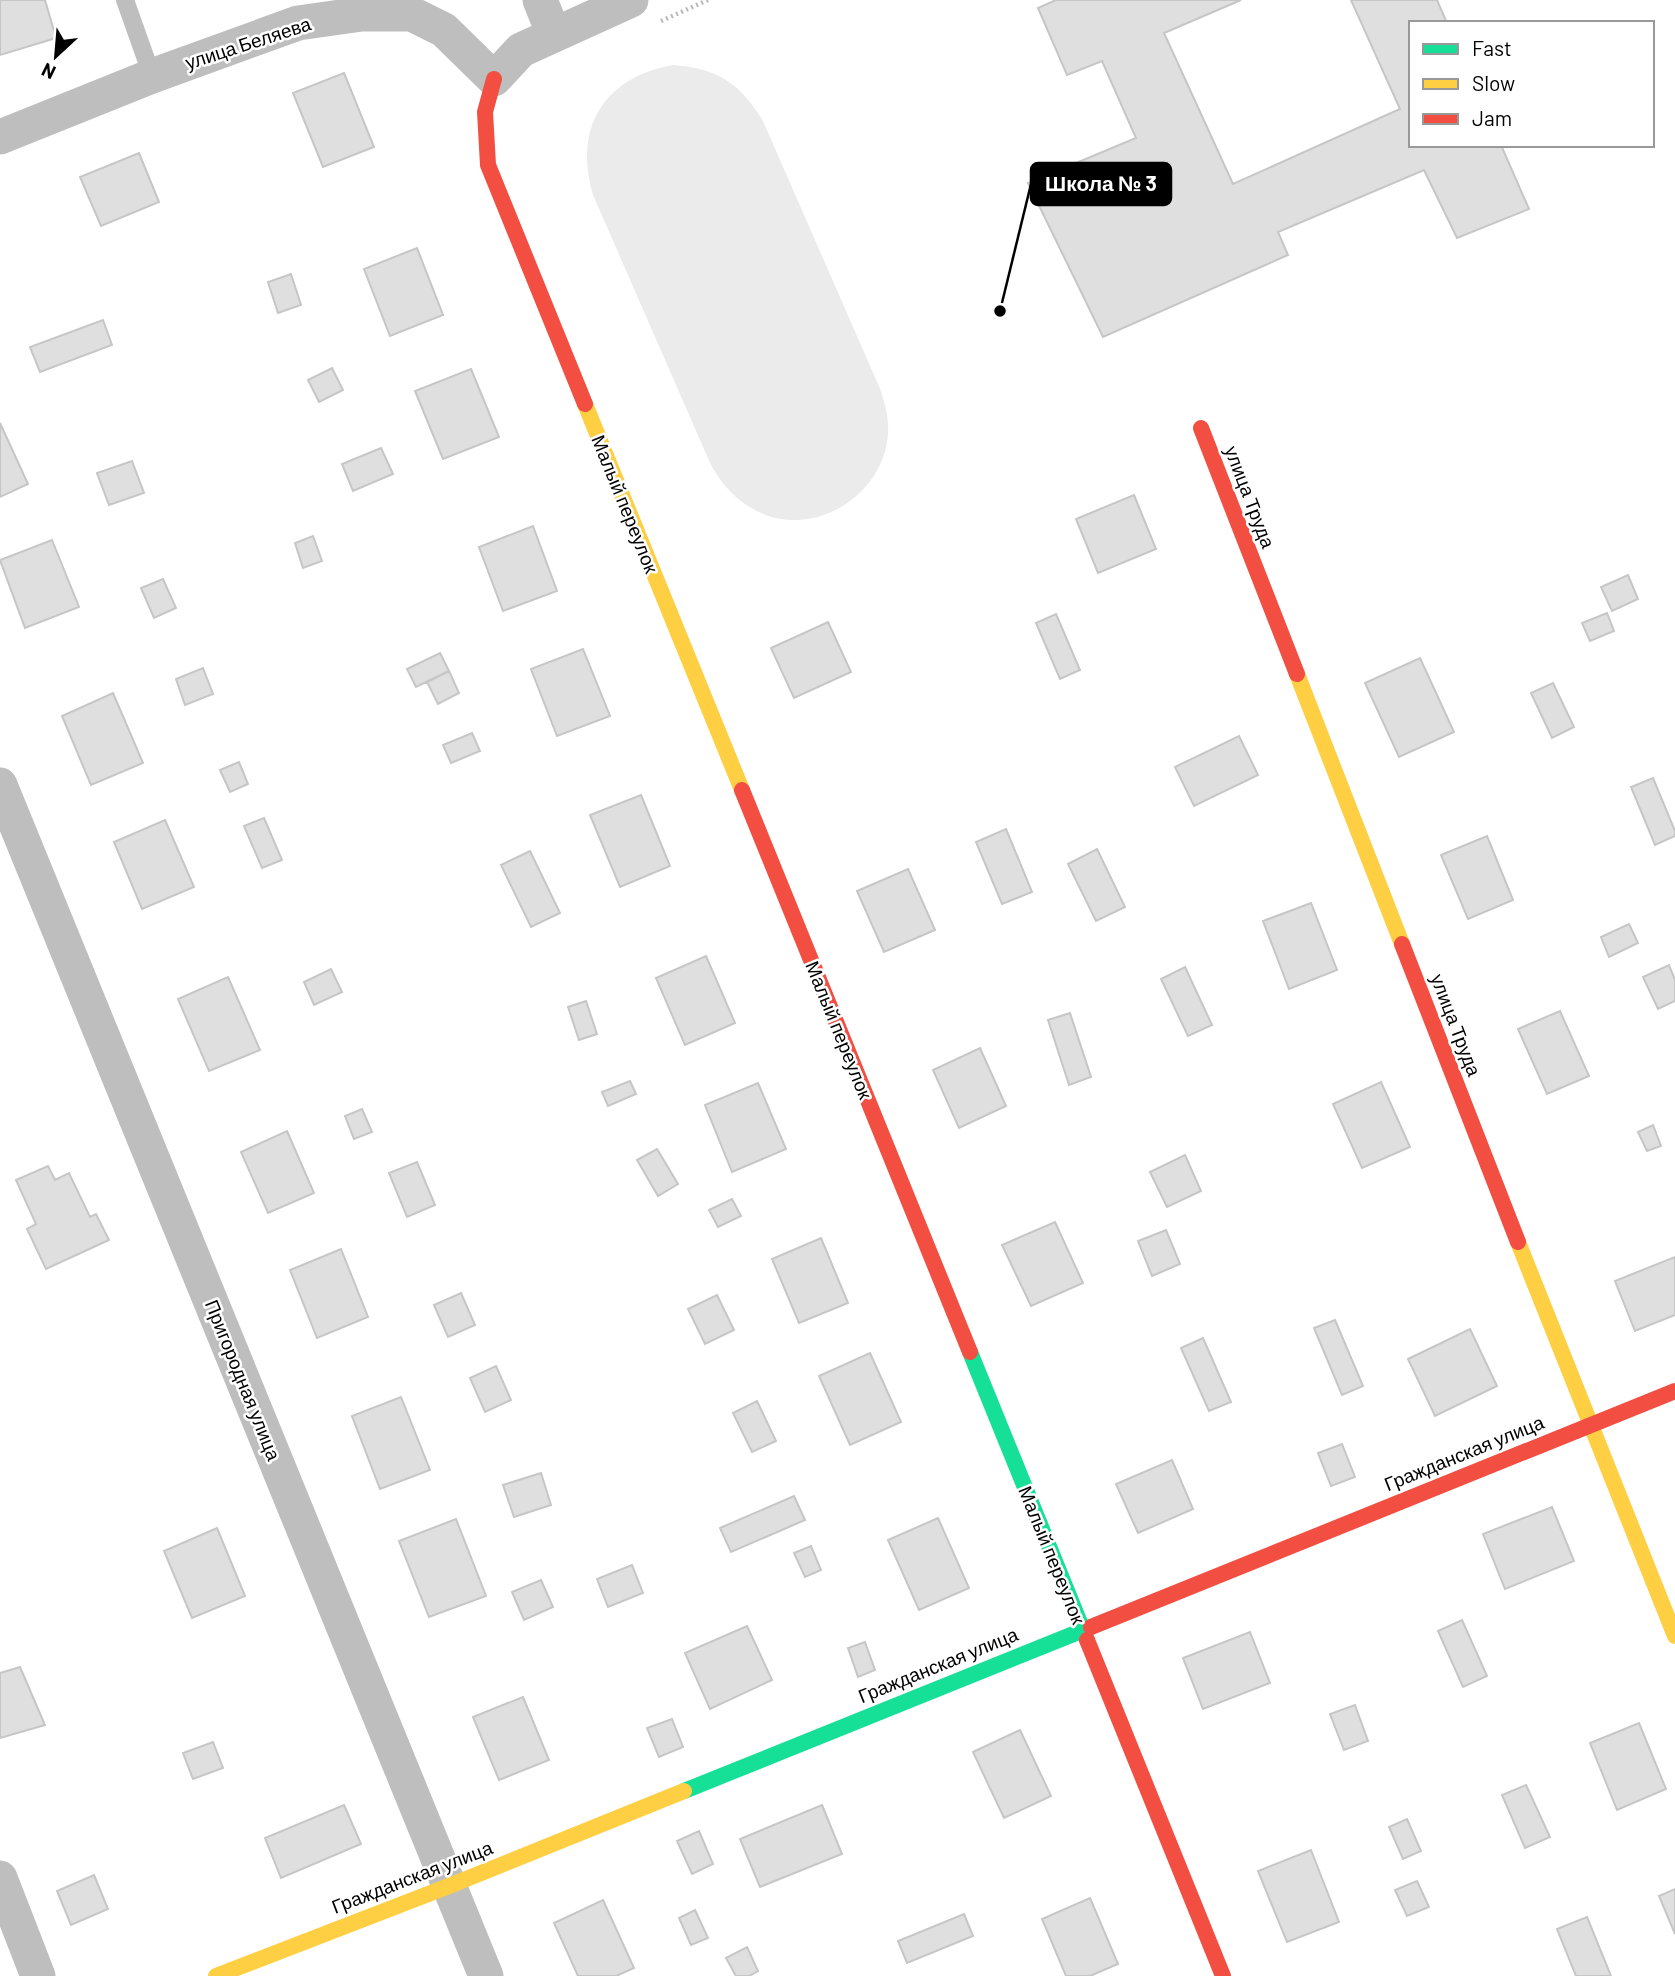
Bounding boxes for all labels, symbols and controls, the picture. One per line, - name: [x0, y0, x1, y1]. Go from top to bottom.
- street label: улица Беляева: [182, 11, 314, 74]
- north arrow: [21, 21, 91, 91]
- legend: [1409, 21, 1654, 147]
- text: Fast: [1472, 35, 1512, 60]
- text: N: [38, 59, 59, 85]
- text: Slow: [1472, 70, 1515, 95]
- text: Jam: [1472, 105, 1512, 130]
- callout: Школа № 3: [1031, 163, 1171, 205]
- text: Школа № 3: [1045, 170, 1157, 195]
- street label: Малый переулок: [587, 431, 664, 577]
- street label: улица Труда: [1220, 443, 1281, 551]
- street label: Малый переулок: [801, 957, 878, 1103]
- street label: улица Труда: [1426, 971, 1487, 1079]
- street label: Пригородная улица: [201, 1296, 286, 1464]
- street label: Гражданская улица: [1381, 1410, 1547, 1495]
- street label: Малый переулок: [1014, 1482, 1091, 1628]
- street label: Гражданская улица: [855, 1622, 1021, 1707]
- street label: Гражданская улица: [328, 1835, 496, 1918]

